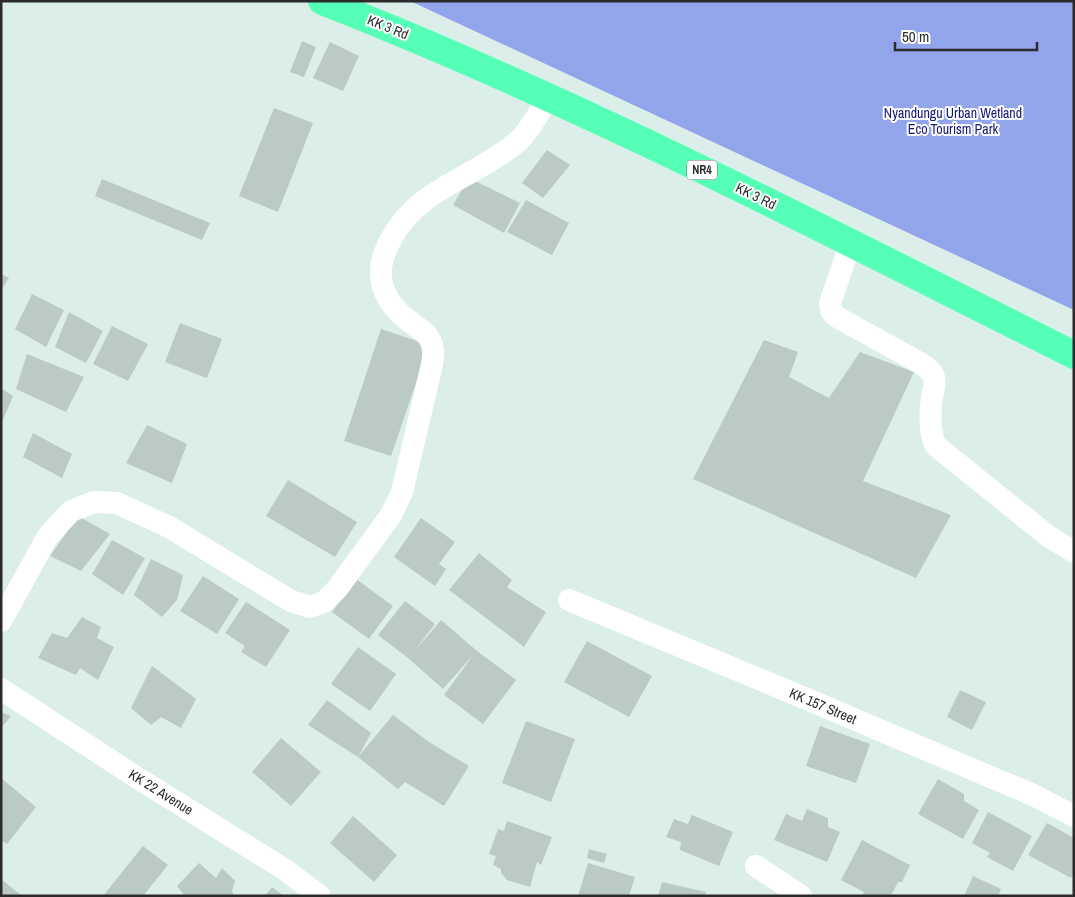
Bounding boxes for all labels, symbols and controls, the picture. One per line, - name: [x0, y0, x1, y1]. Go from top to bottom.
- street label: KK 3 Rd: [365, 11, 411, 43]
- scale bar: [895, 20, 1038, 52]
- text: 50 m: [902, 26, 929, 47]
- park label: Nyandungu Urban Wetland Eco Tourism Park: [884, 104, 1022, 138]
- road number: NR4: [687, 160, 717, 180]
- street label: KK 3 Rd: [733, 179, 779, 213]
- street label: KK 157 Street: [787, 684, 859, 728]
- street label: KK 22 Avenue: [125, 765, 197, 819]

